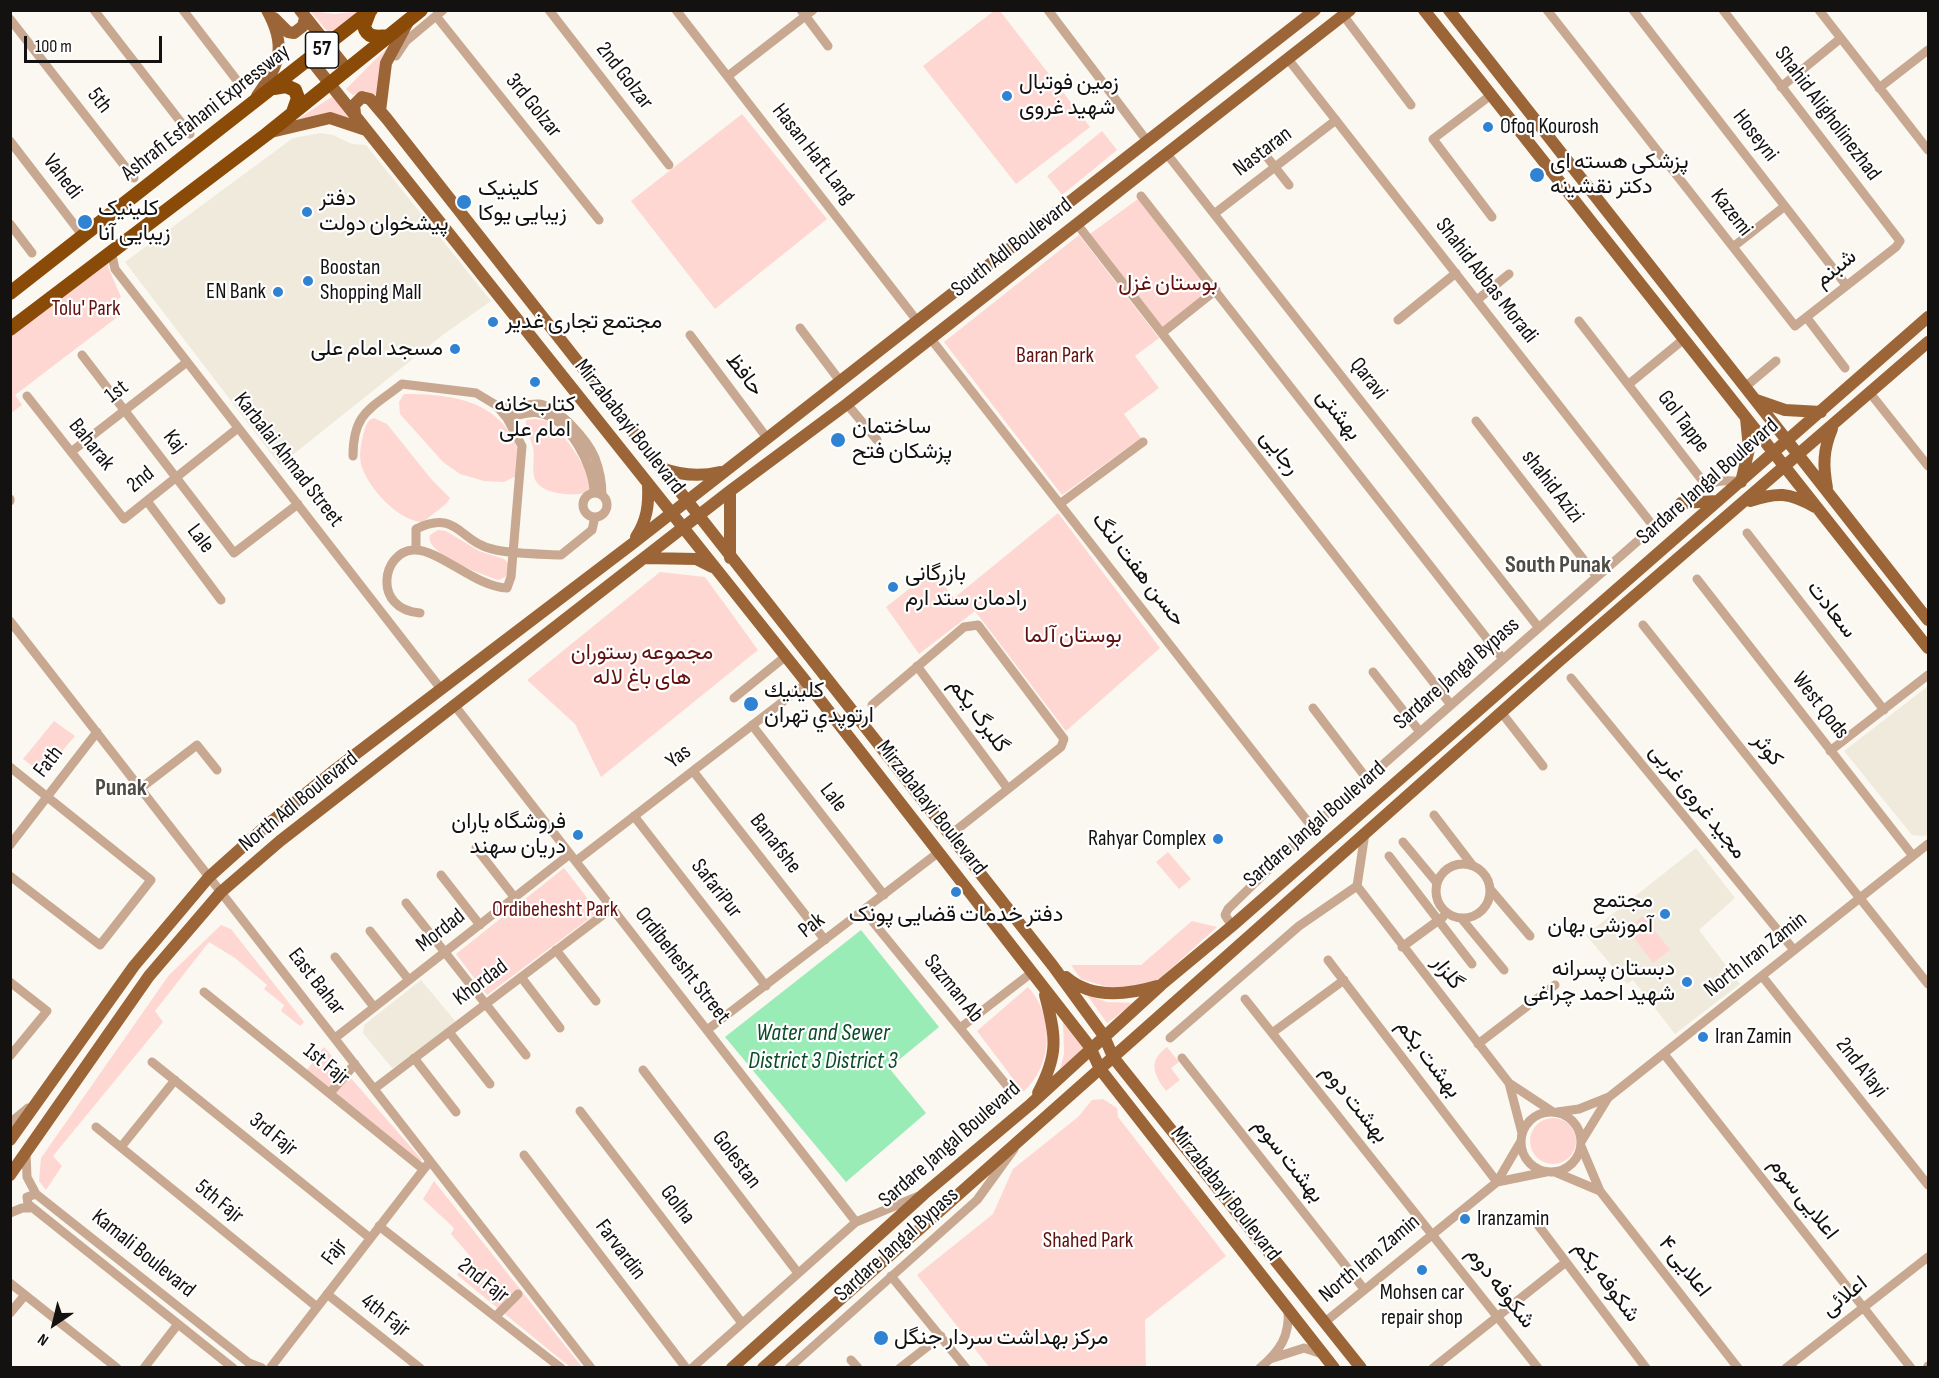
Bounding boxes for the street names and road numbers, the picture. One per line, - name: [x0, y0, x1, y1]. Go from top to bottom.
- road number: 57: [306, 32, 338, 68]
- street label: 2nd Golzar: [590, 37, 658, 115]
- street label: Ashrafi Esfahani Expressway: [117, 39, 295, 187]
- street label: Shahid Aligholinezhad: [1768, 42, 1886, 186]
- street label: 3rd Golzar: [499, 69, 567, 143]
- street label: 5th: [81, 83, 117, 119]
- street label: Hasan Haft Lang: [766, 99, 860, 209]
- street label: Hoseyni: [1726, 105, 1784, 167]
- street label: Nastaran: [1228, 121, 1298, 183]
- street label: Vahedi: [37, 149, 87, 205]
- street label: Kazemi: [1704, 184, 1758, 242]
- street label: South Adl Boulevard: [946, 193, 1078, 303]
- street label: Shahid Abbas Moradi: [1429, 213, 1543, 349]
- street label: شبنم: [1810, 244, 1862, 294]
- street label: حافظ: [719, 348, 769, 402]
- street label: Qaravi: [1343, 353, 1393, 405]
- street label: Mirzababayi Boulevard: [568, 354, 690, 500]
- street label: 1st: [100, 375, 134, 409]
- street label: بهشتی: [1310, 384, 1366, 446]
- street label: Gol Tappe: [1651, 386, 1715, 458]
- street label: Karbalai Ahmad Street: [227, 388, 349, 532]
- street label: Sardare Jangal Boulevard: [1632, 413, 1784, 551]
- street label: Baharak: [62, 414, 120, 476]
- street label: Kaj: [157, 425, 191, 459]
- street label: رجایی: [1253, 425, 1305, 481]
- street label: shahid Azizi: [1515, 445, 1589, 529]
- street label: 2nd: [122, 461, 160, 499]
- street label: حسن هفت لنگ: [1085, 508, 1191, 632]
- street label: Lale: [181, 519, 219, 559]
- street label: سعادت: [1800, 576, 1862, 644]
- street label: Sardare Jangal Bypass: [1389, 612, 1525, 736]
- street label: West Qods: [1786, 667, 1854, 745]
- street label: گلبرگ یکم: [942, 674, 1014, 758]
- street label: کوثر: [1746, 728, 1788, 772]
- street label: Mirzababayi Boulevard: [870, 735, 992, 881]
- street label: Yas: [661, 739, 697, 775]
- street label: مجید غروی غربی: [1643, 739, 1751, 865]
- street label: Fath: [29, 741, 69, 783]
- street label: North Adl Boulevard: [234, 746, 364, 858]
- street label: Sardare Jangal Boulevard: [1239, 756, 1391, 894]
- street label: Lale: [814, 778, 852, 818]
- street label: Banafshe: [743, 809, 807, 879]
- street label: SafariPur: [685, 854, 747, 924]
- street label: Ordibehesht Street: [628, 903, 736, 1029]
- street label: Mordad: [411, 904, 471, 958]
- street label: North Iran Zamin: [1699, 907, 1813, 1003]
- street label: Pak: [794, 908, 830, 944]
- street label: East Bahar: [282, 943, 350, 1021]
- street label: Sazman Ab: [918, 950, 988, 1028]
- street label: گلزار: [1425, 951, 1469, 995]
- street label: Khordad: [449, 954, 513, 1012]
- street label: بهشت یکم: [1390, 1014, 1466, 1104]
- street label: 2nd A'layi: [1829, 1033, 1893, 1103]
- street label: 1st Fajr: [297, 1038, 355, 1092]
- street label: بهشت دوم: [1314, 1059, 1394, 1149]
- street label: Sardare Jangal Boulevard: [874, 1076, 1026, 1214]
- street label: 3rd Fajr: [244, 1108, 302, 1162]
- street label: بهشت سوم: [1247, 1113, 1329, 1209]
- street label: Mirzababayi Boulevard: [1164, 1121, 1286, 1267]
- street label: Golestan: [706, 1126, 766, 1194]
- street label: اعلایی سوم: [1763, 1152, 1843, 1246]
- street label: 5th Fajr: [189, 1174, 249, 1230]
- street label: Golha: [654, 1180, 700, 1230]
- street label: Sardare Jangal Bypass: [829, 1182, 965, 1308]
- street label: Kamali Boulevard: [86, 1204, 200, 1304]
- street label: North Iran Zamin: [1314, 1209, 1426, 1309]
- street label: Farvardin: [589, 1215, 651, 1285]
- street label: اعلایی ۴: [1652, 1231, 1716, 1303]
- street label: Fajr: [316, 1233, 354, 1271]
- street label: شکوفه یکم: [1567, 1236, 1645, 1328]
- street label: شکوفه دوم: [1460, 1242, 1540, 1334]
- street label: 2nd Fajr: [452, 1253, 514, 1309]
- street label: اعلائی: [1817, 1271, 1873, 1323]
- street label: 4th Fajr: [355, 1289, 415, 1343]

